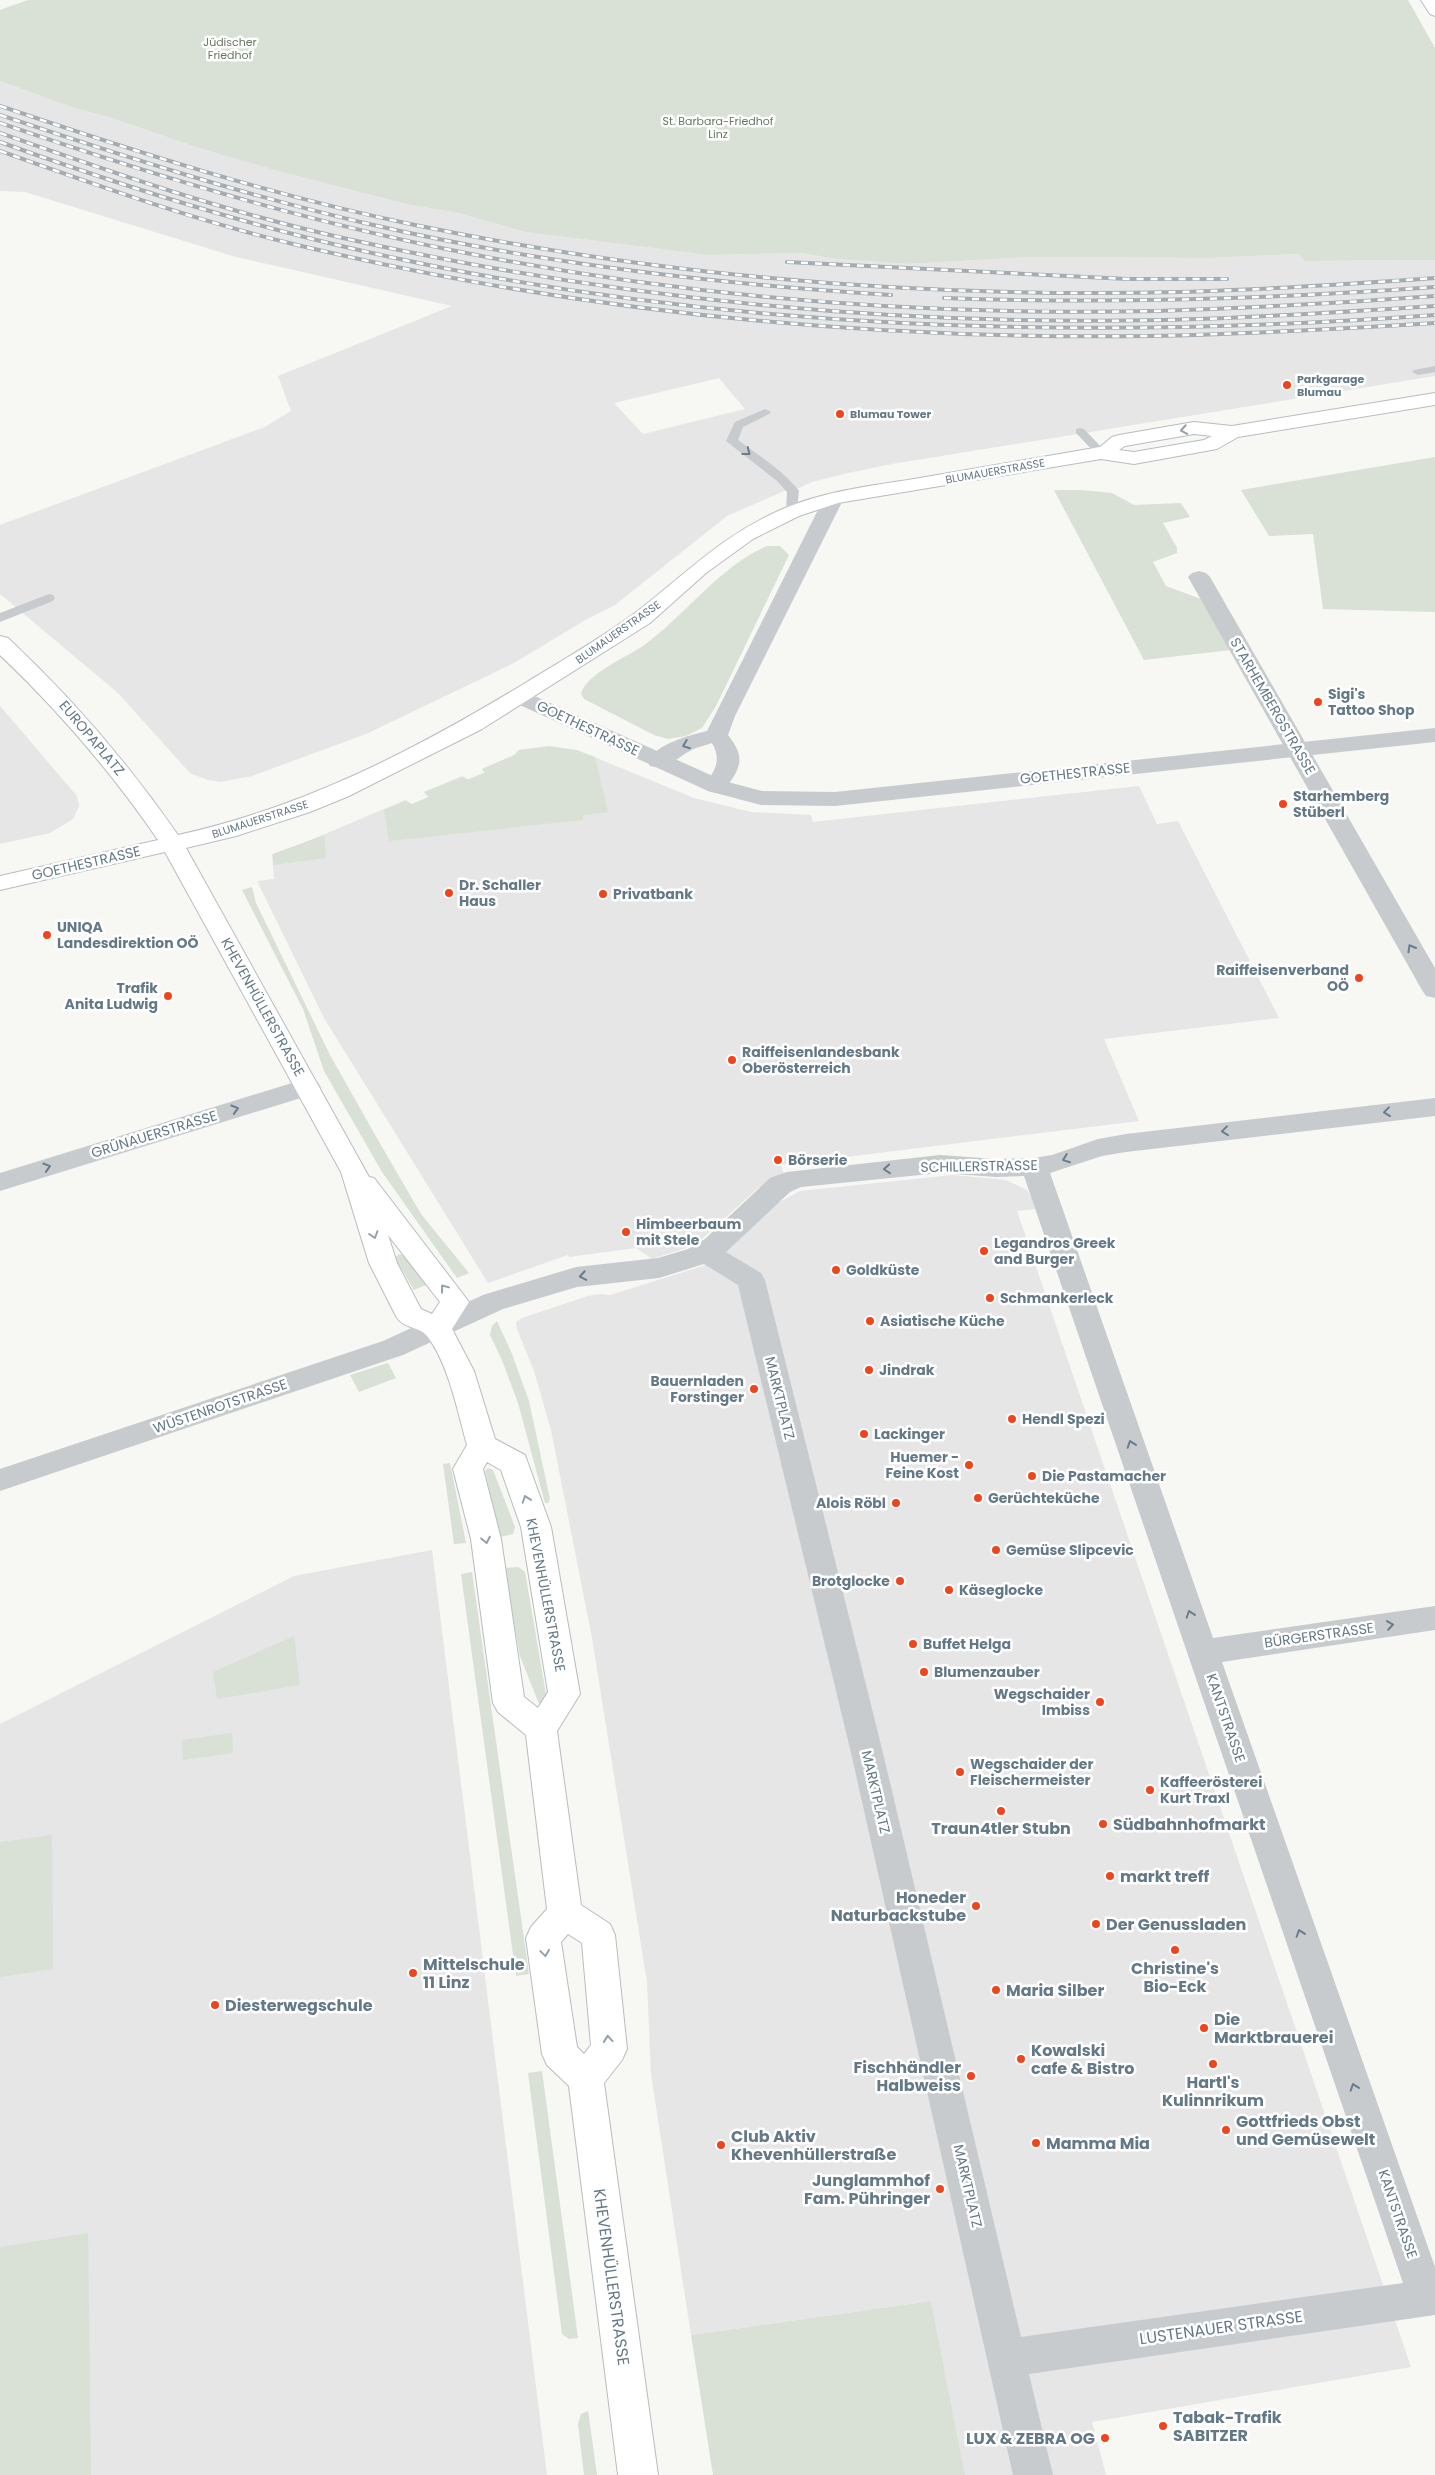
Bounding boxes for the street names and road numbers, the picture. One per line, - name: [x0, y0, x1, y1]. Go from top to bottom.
- street label: BLUMAUERSTRASSE: [944, 454, 1046, 488]
- street label: BLUMAUERSTRASSE: [572, 597, 664, 667]
- street label: STARHEMBERGSTRASSE: [1226, 634, 1320, 778]
- street label: EUROPAPLATZ: [55, 696, 129, 780]
- street label: GOETHESTRASSE: [534, 696, 642, 760]
- street label: GOETHESTRASSE: [1019, 757, 1131, 789]
- street label: BLUMAUERSTRASSE: [210, 796, 310, 842]
- street label: GOETHESTRASSE: [30, 841, 142, 885]
- street label: KHEVENHÜLLERSTRASSE: [216, 934, 310, 1080]
- street label: GRÜNAUERSTRASSE: [89, 1105, 219, 1163]
- street label: SCHILLERSTRASSE: [920, 1155, 1038, 1177]
- street label: MARKTPLATZ: [760, 1354, 800, 1442]
- street label: WÜSTENROTSTRASSE: [150, 1374, 290, 1438]
- street label: KHEVENHÜLLERSTRASSE: [521, 1517, 571, 1673]
- street label: BÜRGERSTRASSE: [1263, 1617, 1375, 1653]
- street label: KANTSTRASSE: [1201, 1671, 1251, 1765]
- street label: MARKTPLATZ: [857, 1748, 895, 1836]
- street label: MARKTPLATZ: [949, 2142, 987, 2230]
- street label: KANTSTRASSE: [1373, 2167, 1423, 2261]
- street label: KHEVENHÜLLERSTRASSE: [588, 2187, 635, 2367]
- street label: LUSTENAUER STRASSE: [1138, 2305, 1304, 2350]

